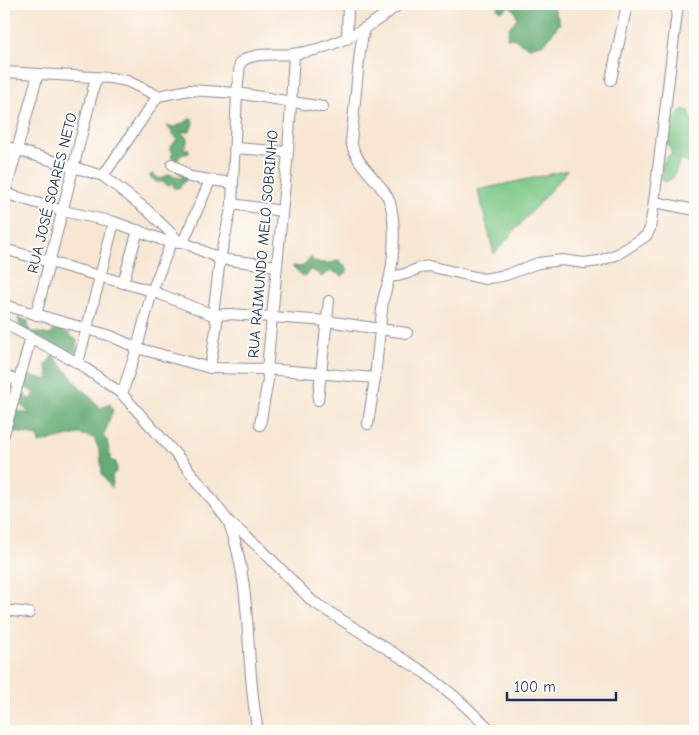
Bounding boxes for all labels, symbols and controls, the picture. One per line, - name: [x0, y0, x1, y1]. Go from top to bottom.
- street label: RUA JOSÉ SOARES NETO: [22, 110, 81, 275]
- street label: RUA RAIMUNDO MELO SOBRINHO: [244, 129, 282, 359]
- scale bar: [507, 670, 615, 702]
- text: 100 m: [514, 678, 556, 696]

